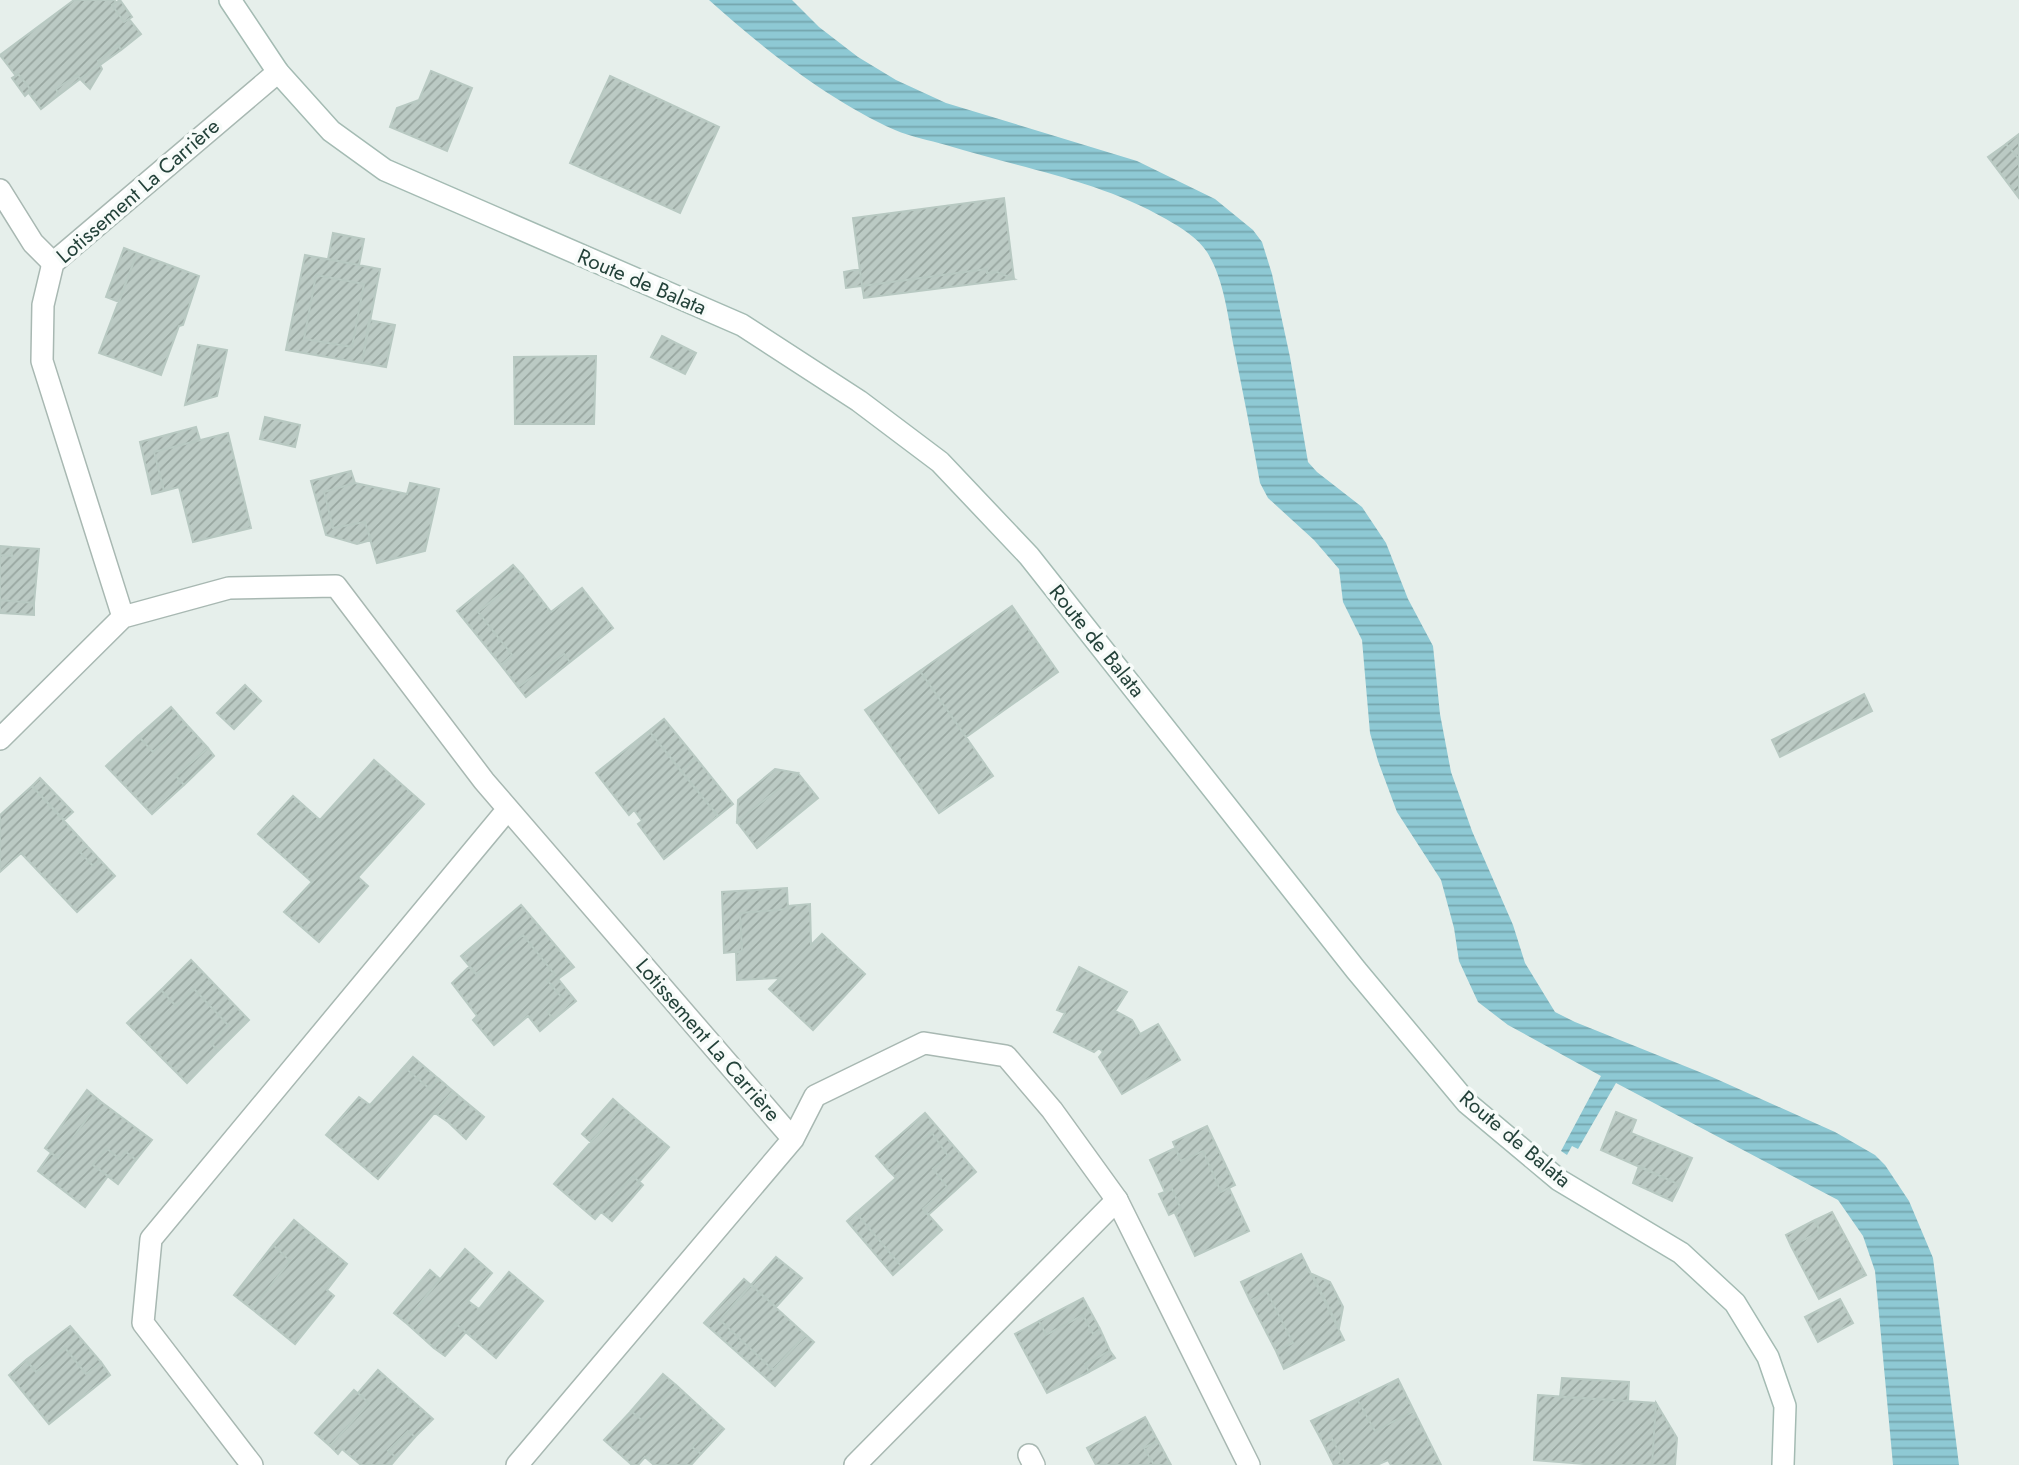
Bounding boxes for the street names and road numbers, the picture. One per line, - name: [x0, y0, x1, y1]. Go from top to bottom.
- street label: Lotissement La Carrière: [50, 112, 226, 270]
- street label: Route de Balata: [573, 241, 711, 323]
- street label: Route de Balata: [1042, 578, 1152, 704]
- street label: Lotissement La Carrière: [629, 952, 787, 1128]
- street label: Route de Balata: [1453, 1083, 1577, 1195]

